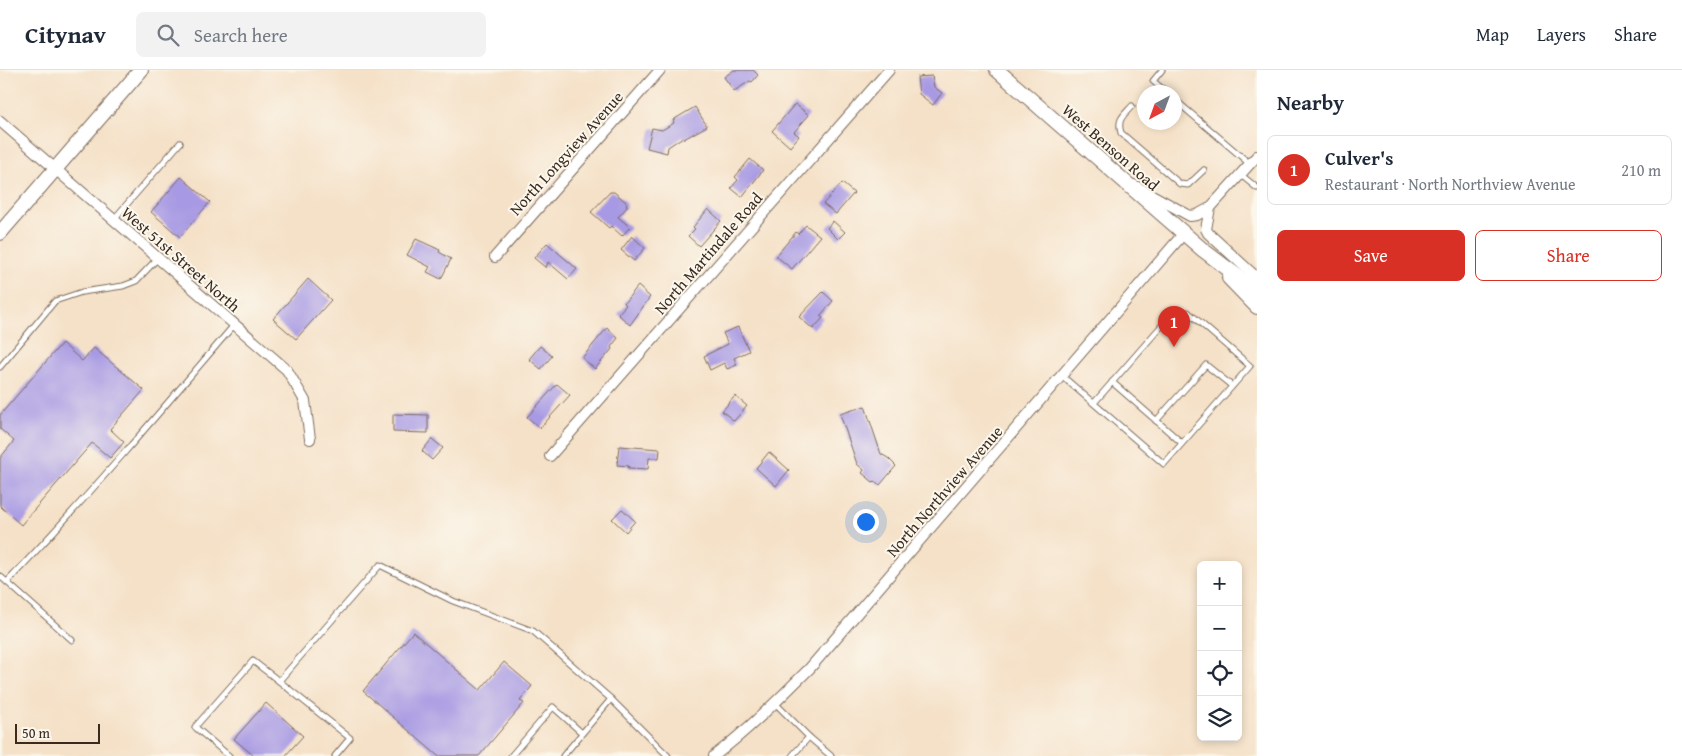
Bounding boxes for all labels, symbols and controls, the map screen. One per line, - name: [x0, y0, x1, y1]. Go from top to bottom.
- search box: [136, 12, 486, 57]
- text: Citynav: [25, 17, 106, 52]
- icon: search: [154, 21, 182, 49]
- text: Search here: [194, 21, 288, 49]
- text: Map: [1476, 21, 1509, 48]
- text: Layers: [1537, 21, 1586, 48]
- text: Share: [1614, 21, 1657, 48]
- street label: North Longview Avenue: [503, 85, 629, 221]
- north arrow: [1137, 85, 1182, 130]
- text: Nearby: [1277, 87, 1344, 118]
- street label: West Benson Road: [1057, 98, 1165, 196]
- text: Culver's: [1325, 144, 1393, 172]
- text: 1: [1290, 158, 1298, 182]
- text: 210 m: [1621, 158, 1661, 182]
- text: Restaurant · North Northview Avenue: [1325, 172, 1576, 196]
- street label: North Martindale Road: [648, 186, 768, 319]
- street label: West 51st Street North: [116, 200, 246, 318]
- button: Save: [1277, 230, 1465, 281]
- button: Share: [1475, 230, 1662, 281]
- pin: 1: [1158, 306, 1190, 347]
- street label: North Northview Avenue: [880, 420, 1008, 562]
- your location: [853, 509, 879, 535]
- map controls: [1197, 561, 1242, 741]
- button: +: [1197, 561, 1242, 606]
- button: −: [1197, 606, 1242, 651]
- button: locate: [1197, 651, 1242, 696]
- button: layers: [1197, 696, 1242, 741]
- scale bar: [15, 721, 100, 744]
- text: 50 m: [22, 723, 50, 743]

